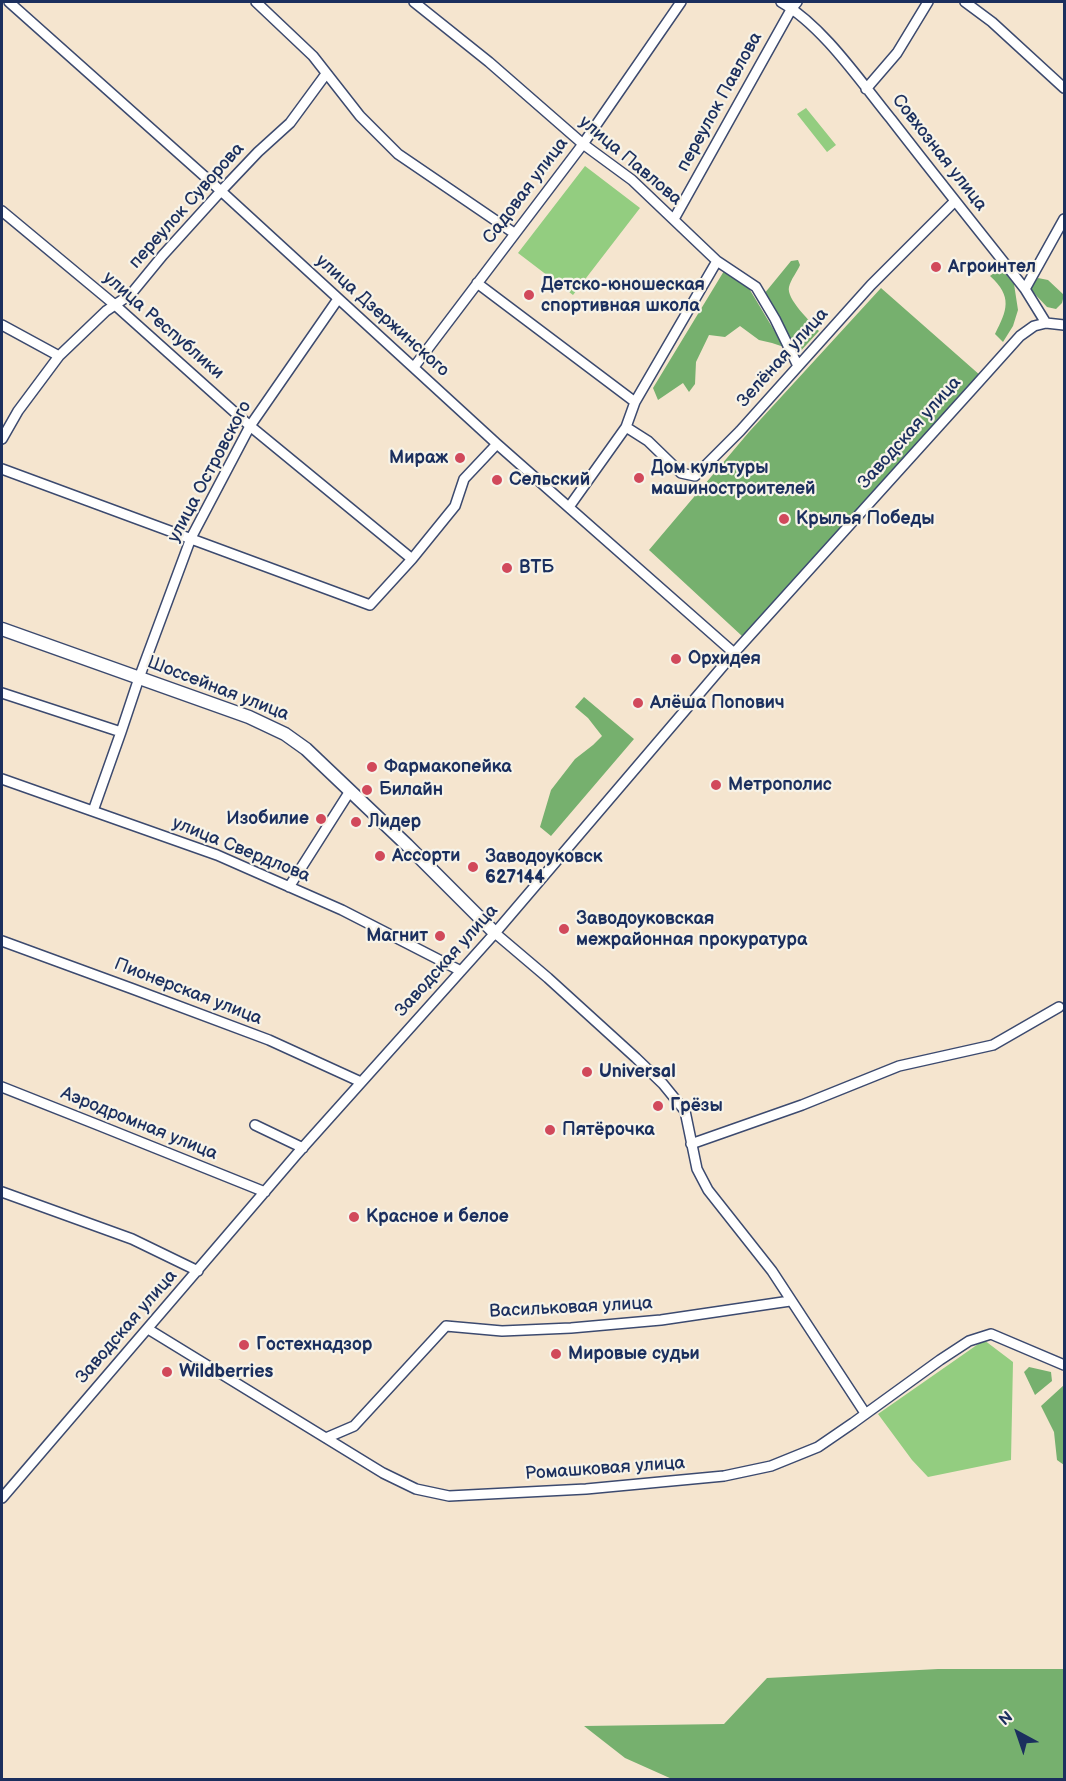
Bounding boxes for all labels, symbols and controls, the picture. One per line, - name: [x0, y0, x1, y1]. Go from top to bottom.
- street label: переулок Павлова: [673, 28, 767, 176]
- street label: Совхозная улица: [887, 90, 991, 216]
- street label: улица Павлова: [574, 112, 686, 210]
- street label: Садовая улица: [479, 133, 573, 249]
- street label: переулок Суворова: [125, 139, 249, 273]
- street label: улица Дзержинского: [311, 250, 453, 382]
- place label: Агроинтел: [948, 256, 1036, 278]
- marker: Агроинтел: [929, 260, 943, 274]
- street label: улица Республики: [98, 268, 228, 384]
- place label: Детско-юношеская спортивная школа: [541, 274, 705, 316]
- marker: Детско-юношеская спортивная школа: [522, 288, 536, 302]
- street label: Зелёная улица: [733, 304, 833, 412]
- street label: Заводская улица: [854, 372, 966, 494]
- street label: улица Островского: [164, 398, 256, 546]
- place label: Мираж: [389, 447, 448, 469]
- marker: Мираж: [453, 451, 467, 465]
- place label: Дом культуры машиностроителей: [651, 457, 815, 500]
- place label: Сельский: [509, 469, 590, 491]
- marker: Дом культуры машиностроителей: [632, 471, 646, 485]
- marker: Сельский: [490, 473, 504, 487]
- place label: Крылья Победы: [796, 508, 935, 530]
- marker: Крылья Победы: [777, 512, 791, 526]
- place label: ВТБ: [519, 557, 554, 579]
- marker: ВТБ: [500, 561, 514, 575]
- place label: Орхидея: [688, 648, 761, 670]
- street label: Шоссейная улица: [144, 652, 292, 726]
- marker: Орхидея: [669, 652, 683, 666]
- place label: Алёша Попович: [650, 692, 785, 714]
- marker: Алёша Попович: [631, 696, 645, 710]
- place label: Фармакопейка: [384, 756, 512, 778]
- marker: Фармакопейка: [365, 760, 379, 774]
- place label: Метрополис: [728, 774, 832, 796]
- marker: Метрополис: [709, 778, 723, 792]
- place label: Билайн: [379, 779, 443, 801]
- marker: Билайн: [360, 783, 374, 797]
- place label: Изобилие: [226, 808, 309, 830]
- place label: Лидер: [368, 811, 421, 833]
- marker: Изобилие: [314, 812, 328, 826]
- street label: улица Свердлова: [169, 813, 313, 887]
- marker: Лидер: [349, 815, 363, 829]
- place label: Ассорти: [392, 845, 460, 867]
- place label: Заводоуковск 627144: [485, 846, 603, 888]
- marker: Ассорти: [373, 849, 387, 863]
- marker: Заводоуковск 627144: [466, 860, 480, 874]
- street label: Заводская улица: [391, 900, 503, 1022]
- place label: Заводоуковская межрайонная прокуратура: [576, 908, 807, 950]
- marker: Заводоуковская межрайонная прокуратура: [557, 922, 571, 936]
- place label: Магнит: [366, 925, 428, 947]
- marker: Магнит: [433, 929, 447, 943]
- street label: Пионерская улица: [111, 954, 265, 1030]
- place label: Universal: [599, 1061, 676, 1083]
- marker: Universal: [580, 1065, 594, 1079]
- street label: Аэродромная улица: [57, 1083, 221, 1165]
- place label: Грёзы: [670, 1095, 723, 1117]
- marker: Грёзы: [651, 1099, 665, 1113]
- place label: Пятёрочка: [562, 1119, 655, 1141]
- marker: Пятёрочка: [543, 1123, 557, 1137]
- place label: Красное и белое: [366, 1206, 509, 1228]
- marker: Красное и белое: [347, 1210, 361, 1224]
- street label: Заводская улица: [72, 1266, 182, 1388]
- street label: Васильковая улица: [489, 1293, 653, 1323]
- place label: Гостехнадзор: [256, 1334, 372, 1356]
- marker: Гостехнадзор: [237, 1338, 251, 1352]
- place label: Мировые судьи: [568, 1343, 700, 1365]
- marker: Мировые судьи: [549, 1347, 563, 1361]
- place label: Wildberries: [179, 1361, 273, 1383]
- marker: Wildberries: [160, 1365, 174, 1379]
- street label: Ромашковая улица: [524, 1453, 686, 1485]
- north arrow: [988, 1703, 1048, 1763]
- text: N: [995, 1708, 1017, 1730]

